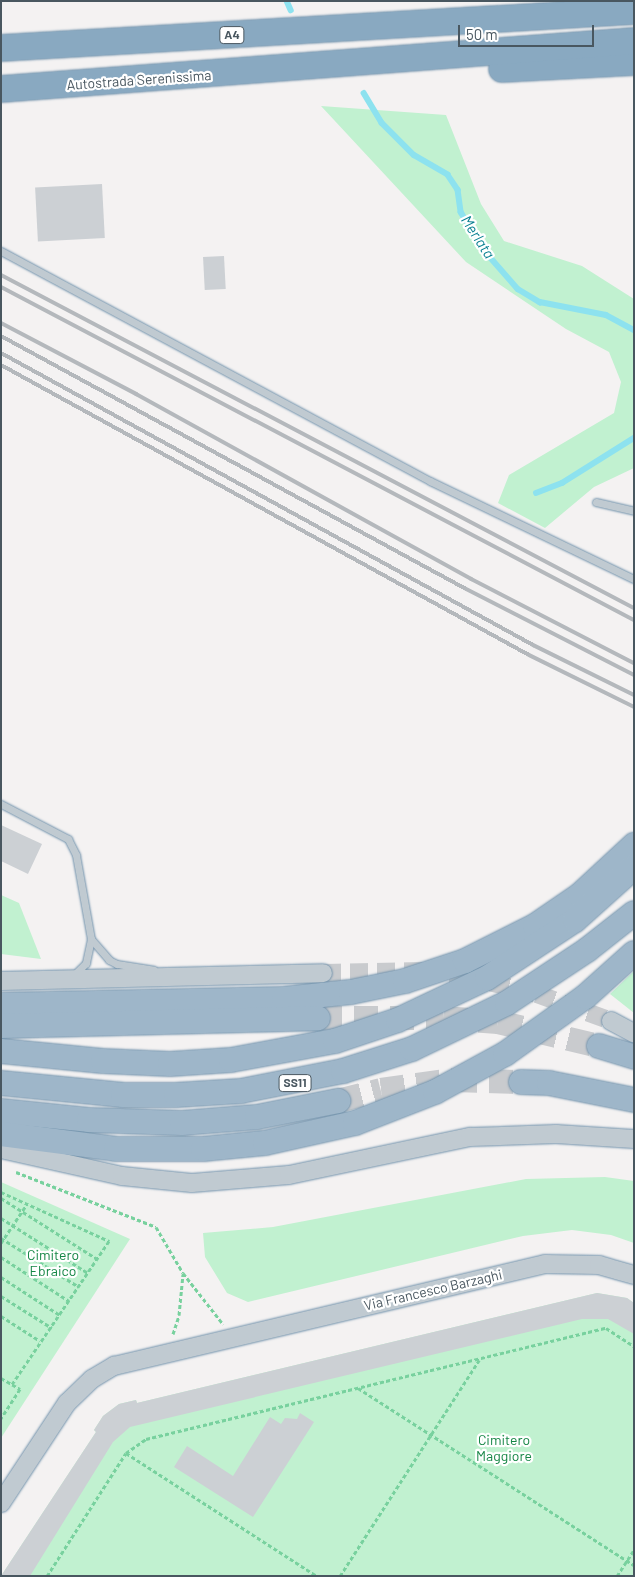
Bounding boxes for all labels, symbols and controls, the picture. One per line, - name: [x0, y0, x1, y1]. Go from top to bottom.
- scale bar: [460, 15, 596, 47]
- text: 50 m: [466, 25, 498, 43]
- road number: A4: [218, 26, 246, 44]
- street label: Autostrada Serenissima: [66, 67, 212, 93]
- water label: Merlata: [457, 212, 499, 262]
- road number: SS11: [278, 1074, 312, 1092]
- park label: Cimitero Ebraico: [27, 1247, 79, 1280]
- street label: Via Francesco Barzaghi: [362, 1266, 504, 1314]
- park label: Cimitero Maggiore: [476, 1432, 532, 1464]

